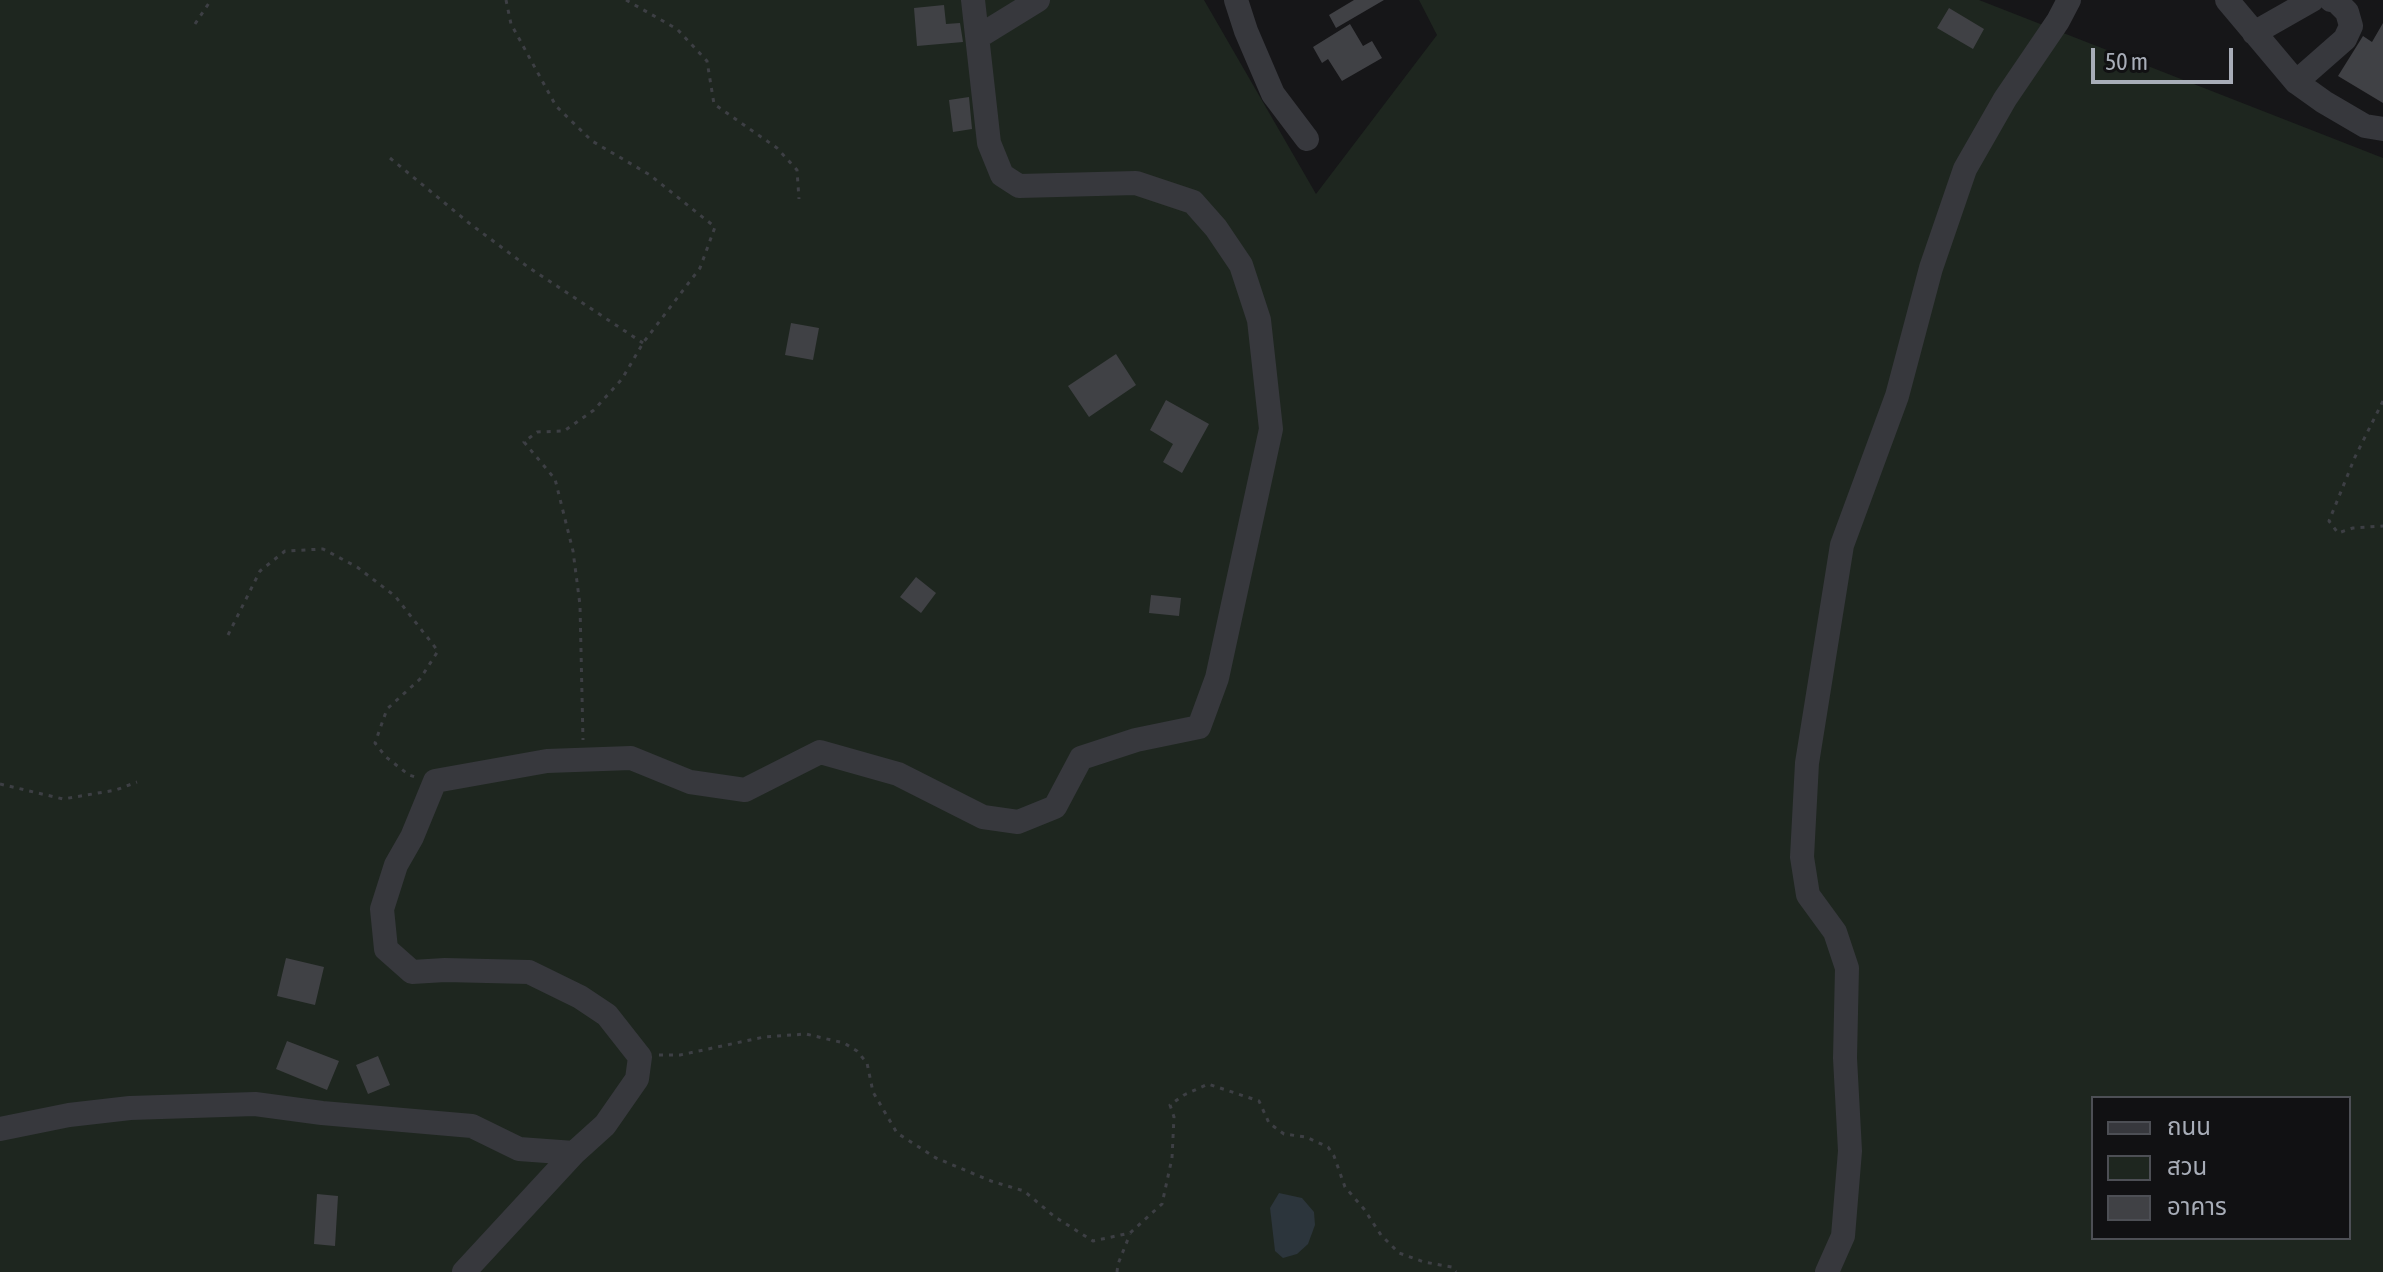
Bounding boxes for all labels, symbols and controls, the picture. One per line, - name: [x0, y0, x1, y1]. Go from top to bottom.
- scale bar: [2095, 32, 2237, 82]
- text: 50 m: [2105, 48, 2148, 75]
- legend: [2091, 1096, 2351, 1240]
- text: ถนน: [2167, 1113, 2211, 1140]
- text: สวน: [2167, 1153, 2207, 1180]
- text: อาคาร: [2167, 1193, 2227, 1220]

